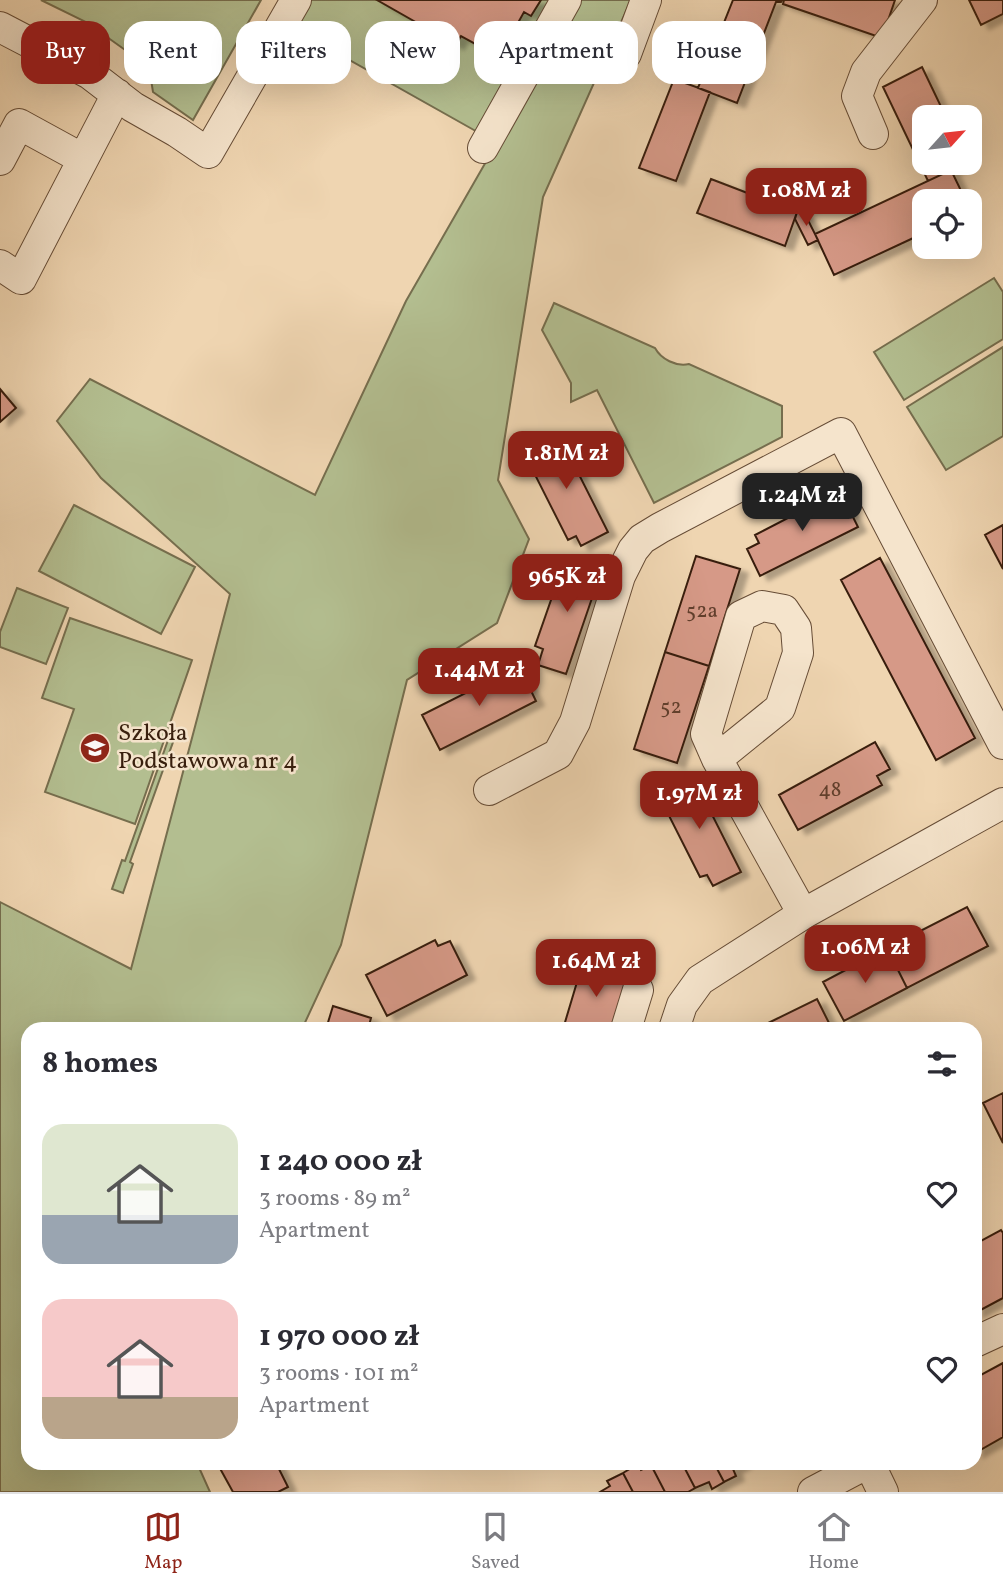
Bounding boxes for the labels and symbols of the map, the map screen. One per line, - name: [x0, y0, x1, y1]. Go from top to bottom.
- north arrow: [912, 105, 982, 175]
- pin: 1.08M zł: [734, 168, 878, 228]
- pin: 1.81M zł: [494, 432, 638, 491]
- pin: 1.24M zł: [730, 474, 874, 533]
- pin: 965K zł: [502, 554, 632, 614]
- house number: 52a: [686, 597, 718, 626]
- pin: 1.44M zł: [407, 648, 551, 708]
- house number: 52: [660, 693, 682, 722]
- place label: Szkoła Podstawowa nr 4: [118, 717, 297, 779]
- school or university icon: Szkoła Podstawowa nr 4: [78, 731, 112, 765]
- pin: 1.97M zł: [627, 772, 771, 831]
- house number: 48: [819, 776, 841, 805]
- pin: 1.06M zł: [793, 926, 937, 985]
- pin: 1.64M zł: [524, 940, 668, 999]

